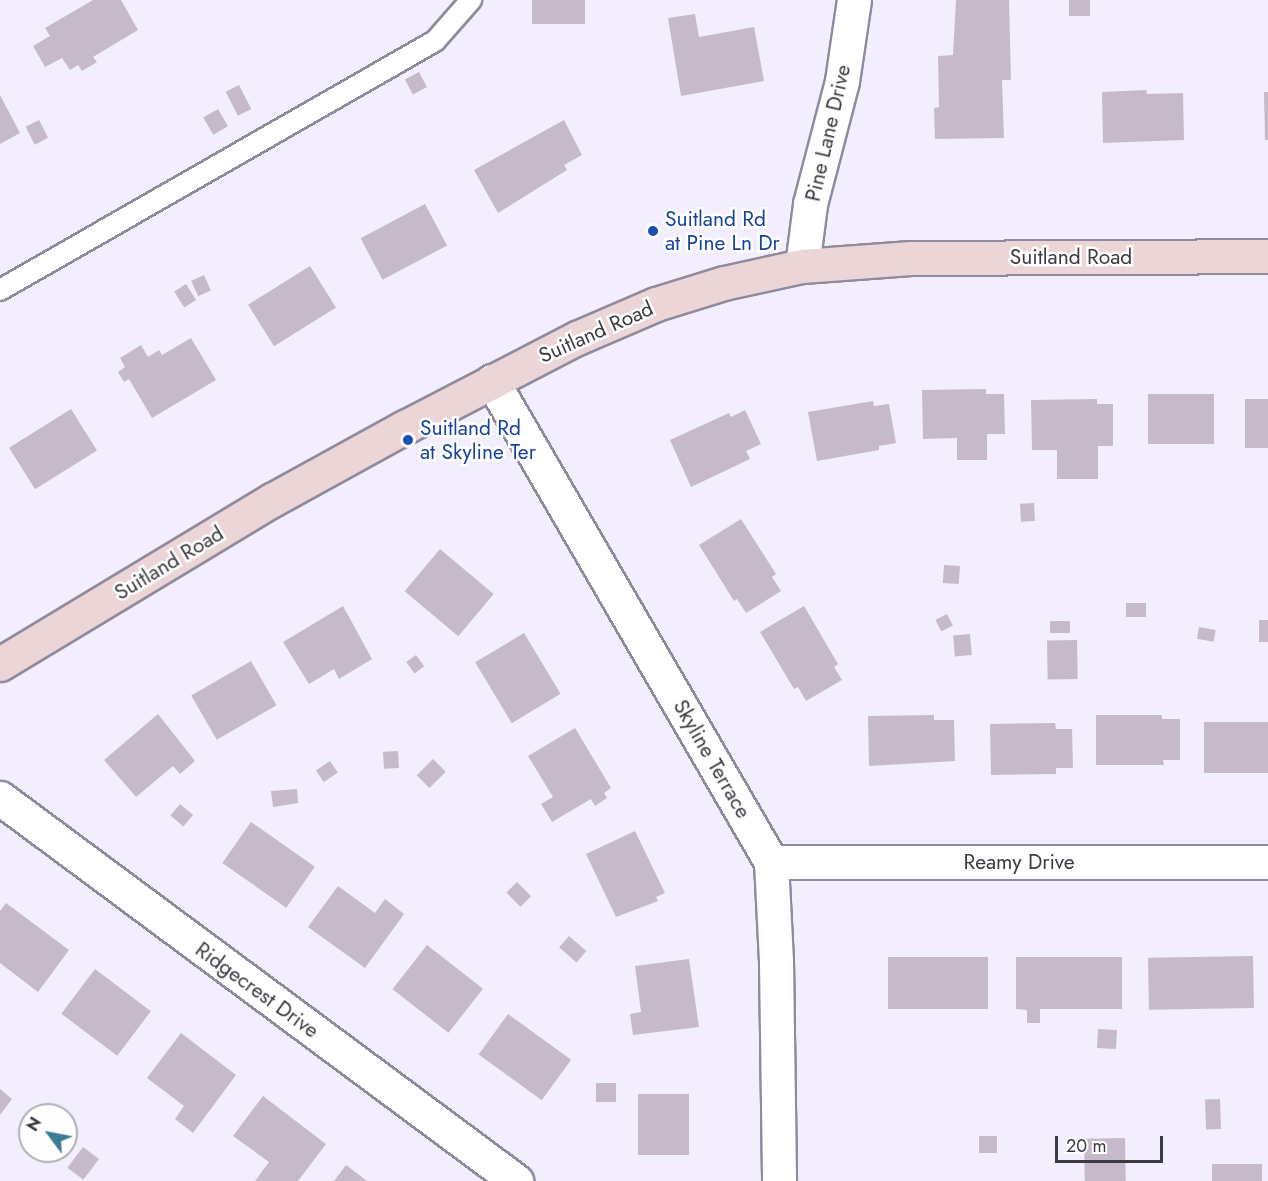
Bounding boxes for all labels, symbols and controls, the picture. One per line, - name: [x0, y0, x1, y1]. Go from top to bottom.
- street label: Pine Lane Drive: [800, 62, 856, 204]
- place label: Suitland Rd at Pine Ln Dr: [665, 206, 780, 256]
- marker: Suitland Rd at Pine Ln Dr: [646, 224, 660, 238]
- street label: Suitland Road: [1010, 244, 1132, 270]
- street label: Suitland Road: [535, 296, 657, 368]
- place label: Suitland Rd at Skyline Ter: [420, 415, 536, 465]
- marker: Suitland Rd at Skyline Ter: [401, 433, 415, 447]
- street label: Suitland Road: [110, 521, 228, 605]
- street label: Skyline Terrace: [668, 695, 756, 823]
- street label: Reamy Drive: [963, 849, 1075, 875]
- street label: Ridgecrest Drive: [190, 937, 324, 1043]
- north arrow: [18, 1103, 78, 1163]
- text: N: [21, 1113, 47, 1136]
- scale bar: [1058, 1124, 1166, 1162]
- text: 20 m: [1066, 1133, 1106, 1159]

